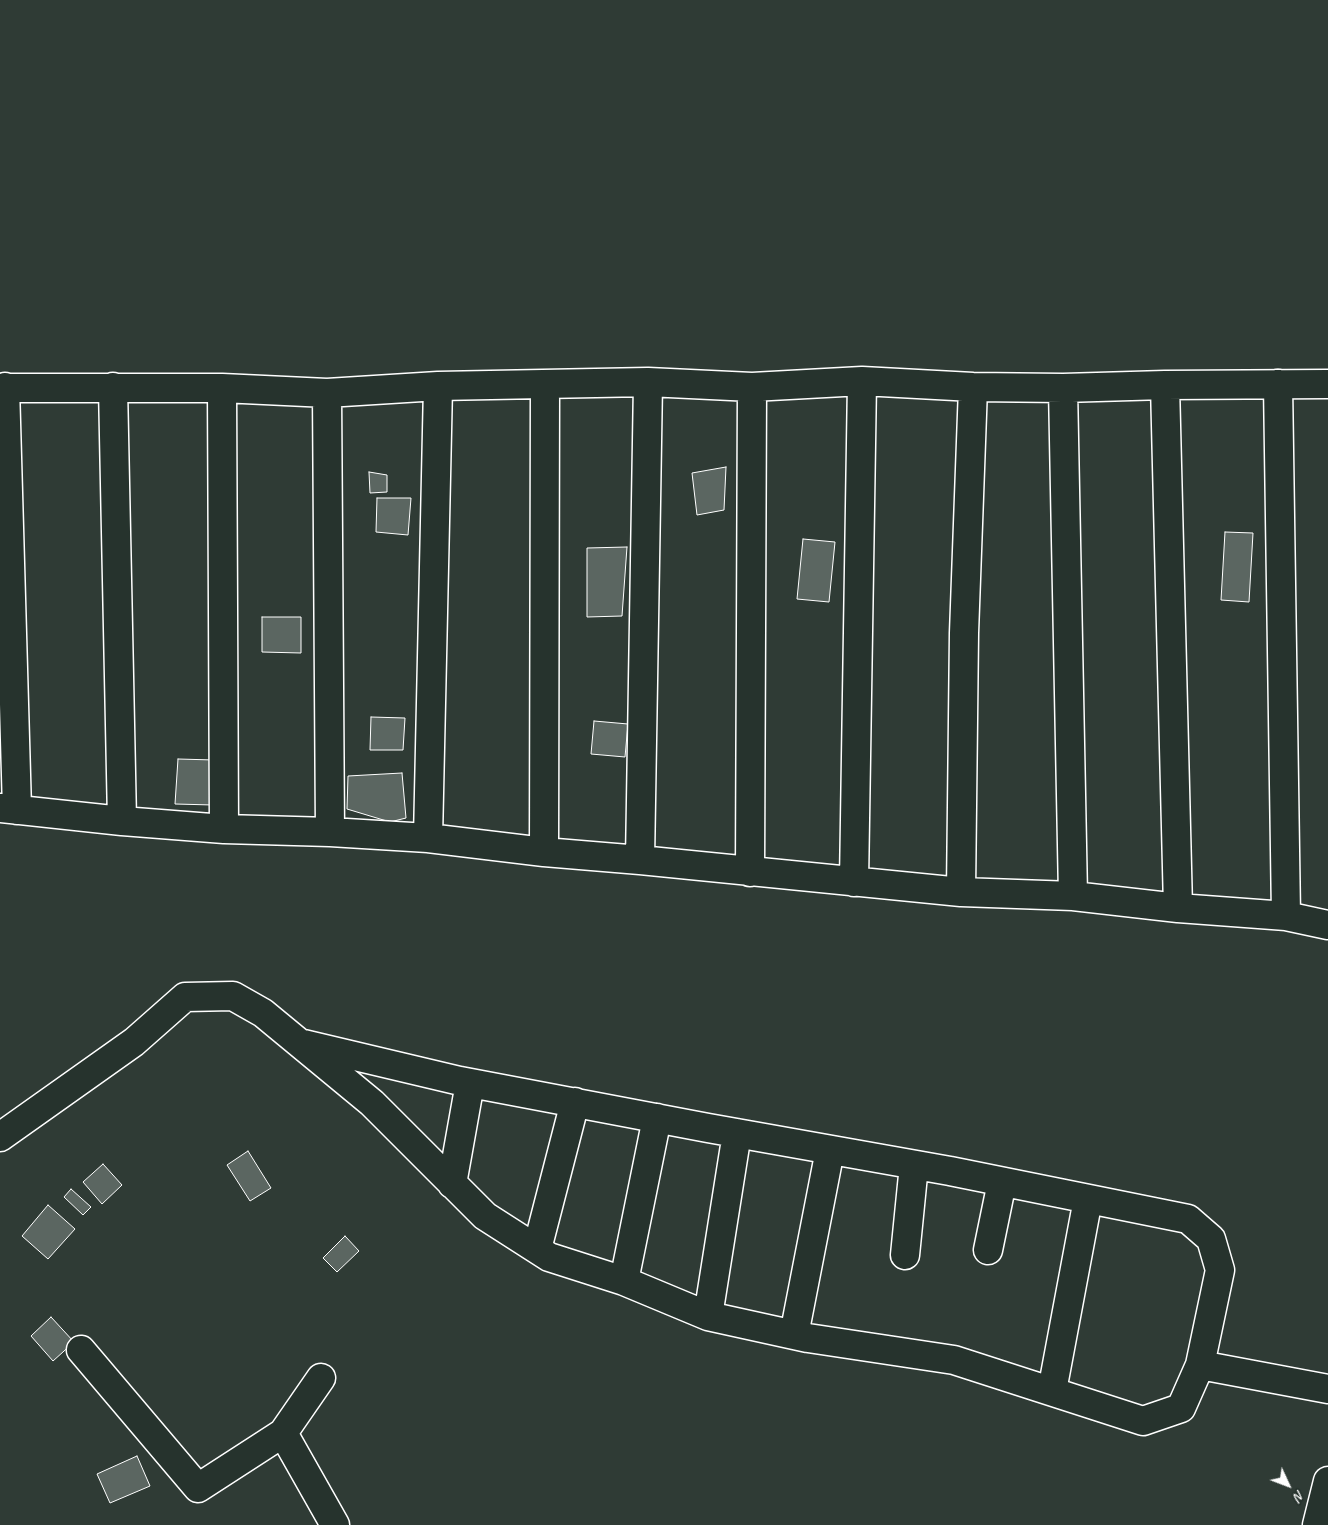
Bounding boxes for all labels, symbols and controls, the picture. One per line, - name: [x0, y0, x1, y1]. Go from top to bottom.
- north arrow: [1263, 1460, 1313, 1510]
- text: N: [1290, 1487, 1309, 1505]

